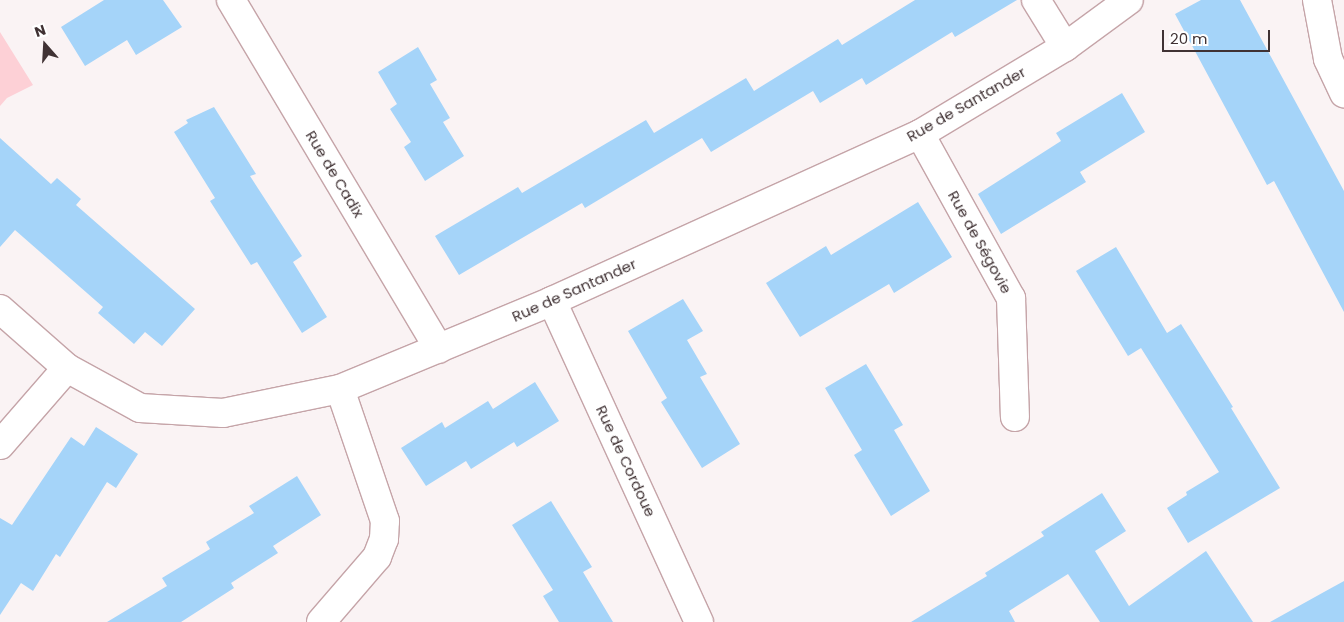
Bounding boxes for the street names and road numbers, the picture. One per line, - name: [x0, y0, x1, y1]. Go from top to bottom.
- street label: Rue de Santander: [903, 63, 1029, 145]
- street label: Rue de Cadix: [302, 127, 368, 221]
- street label: Rue de Ségovie: [944, 187, 1016, 297]
- street label: Rue de Santander: [509, 254, 639, 326]
- street label: Rue de Cordoue: [592, 402, 660, 520]

